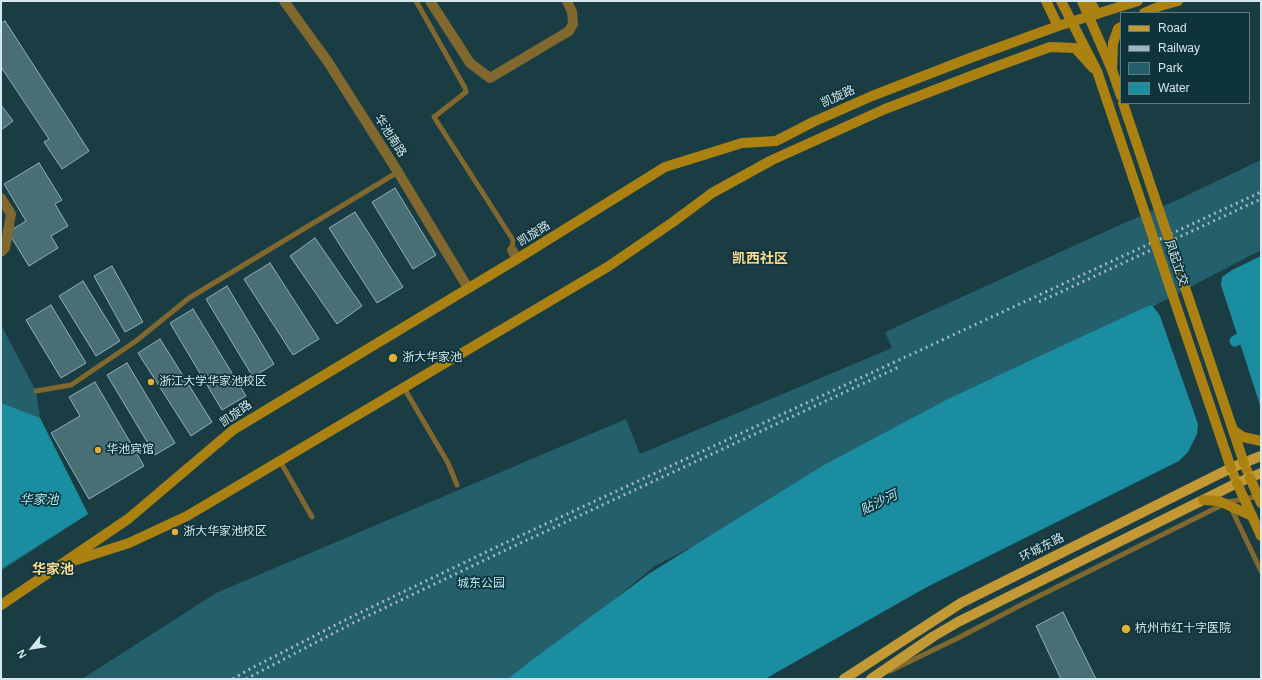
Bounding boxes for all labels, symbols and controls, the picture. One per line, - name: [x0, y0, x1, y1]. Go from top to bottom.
- legend: [1120, 12, 1250, 104]
- text: Road: [1158, 21, 1187, 35]
- text: Railway: [1158, 41, 1200, 55]
- text: Park: [1158, 61, 1183, 75]
- text: Water: [1158, 81, 1190, 95]
- street label: 凯旋路: [819, 83, 857, 111]
- street label: 华池南路: [371, 112, 409, 160]
- street label: 凯旋路: [515, 218, 553, 250]
- street label: 凤起立交: [1161, 238, 1191, 288]
- district label: 凯西社区: [732, 251, 788, 267]
- place label: 浙大华家池: [402, 351, 462, 365]
- marker: 浙大华家池: [387, 352, 399, 364]
- place label: 浙江大学华家池校区: [159, 375, 267, 389]
- marker: 浙江大学华家池校区: [146, 377, 156, 387]
- street label: 凯旋路: [217, 398, 255, 430]
- place label: 华池宾馆: [106, 443, 154, 457]
- marker: 华池宾馆: [93, 445, 103, 455]
- water label: 贴沙河: [858, 487, 900, 519]
- water label: 华家池: [20, 492, 58, 508]
- place label: 浙大华家池校区: [183, 525, 267, 539]
- marker: 浙大华家池校区: [170, 527, 180, 537]
- street label: 环城东路: [1017, 531, 1067, 565]
- district label: 华家池: [32, 562, 74, 578]
- park label: 城东公园: [457, 577, 505, 591]
- place label: 杭州市红十字医院: [1135, 622, 1231, 636]
- marker: 杭州市红十字医院: [1120, 623, 1132, 635]
- north arrow: [12, 628, 52, 668]
- text: N: [14, 648, 29, 660]

